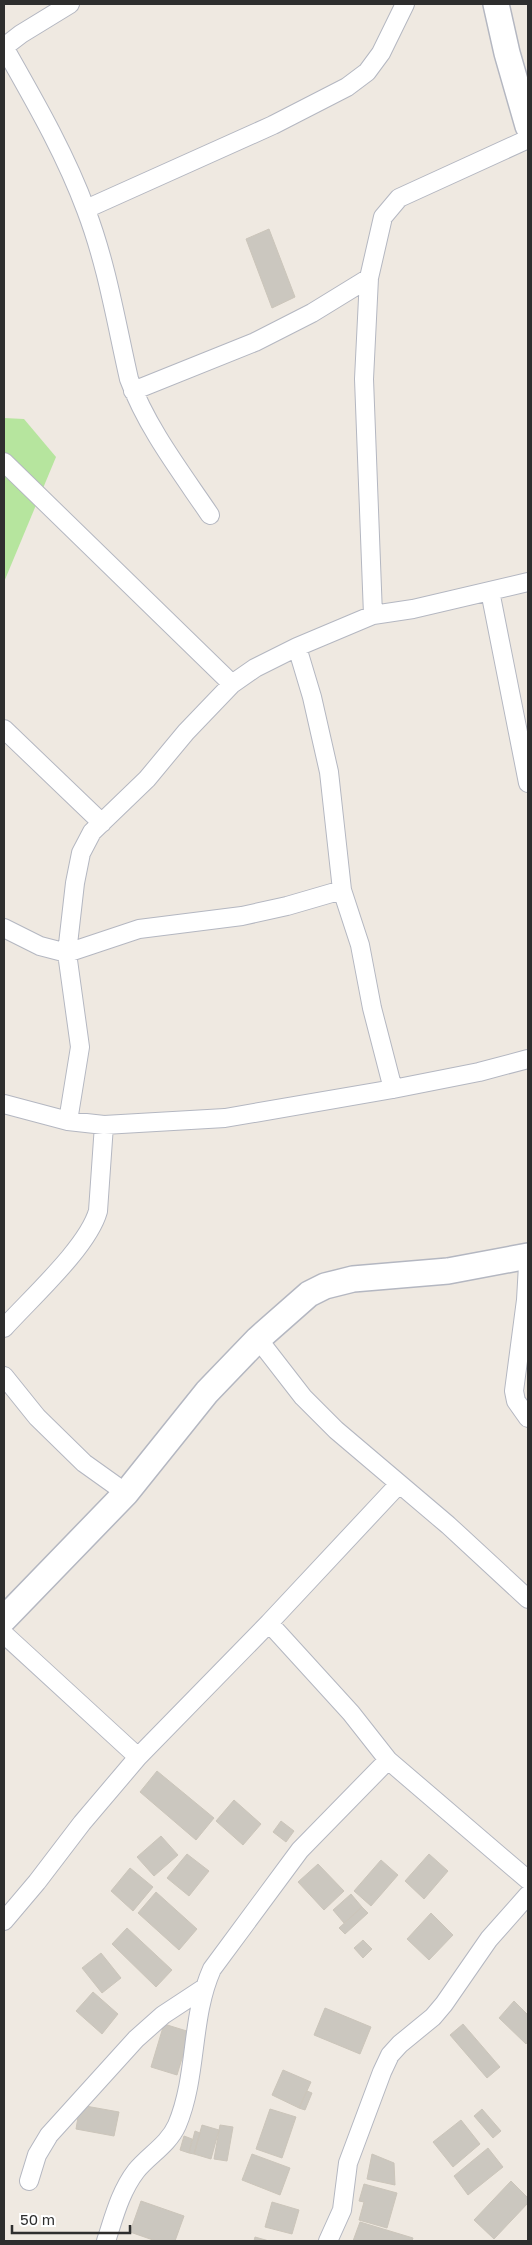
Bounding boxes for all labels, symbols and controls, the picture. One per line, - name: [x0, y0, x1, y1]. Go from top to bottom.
- scale bar: [12, 2202, 130, 2234]
- text: 50 m: [20, 2210, 55, 2228]

